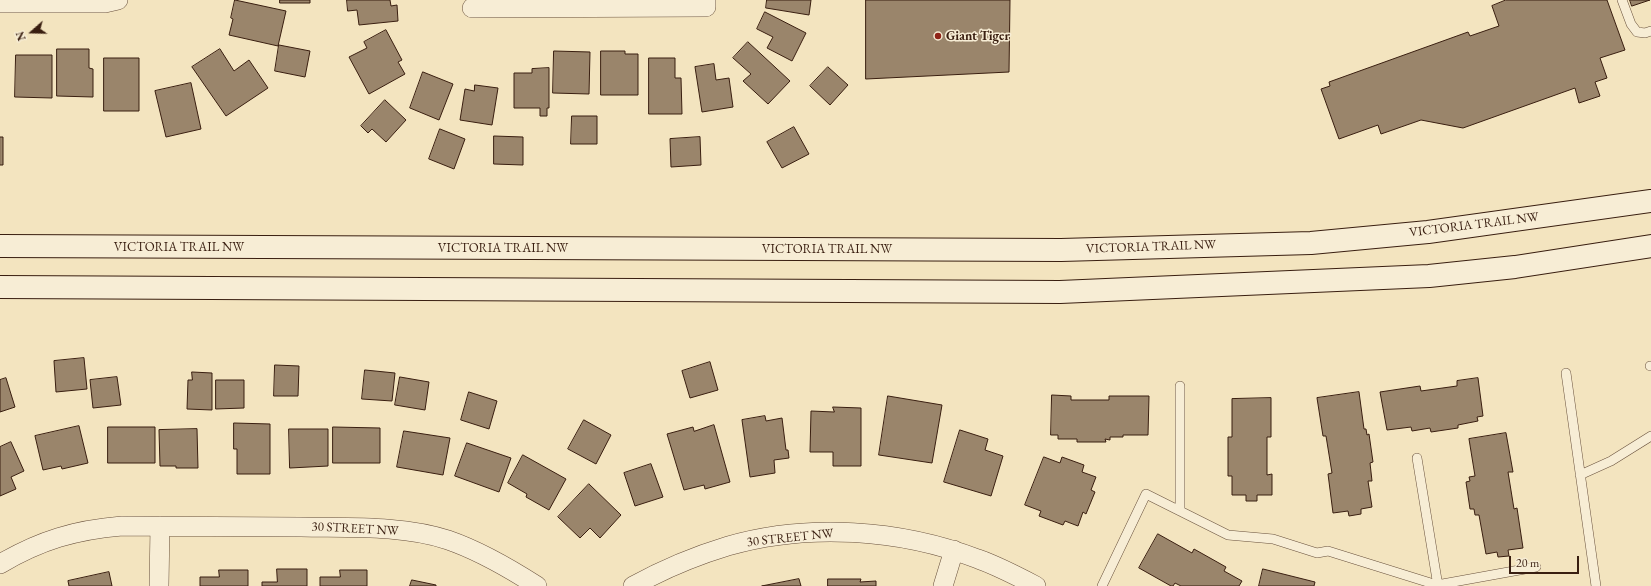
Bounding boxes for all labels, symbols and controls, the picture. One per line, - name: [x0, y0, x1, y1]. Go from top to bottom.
- north arrow: [12, 12, 52, 52]
- place label: Giant Tiger: [946, 28, 1010, 44]
- text: N: [13, 30, 29, 43]
- marker: Giant Tiger: [933, 31, 943, 41]
- street label: VICTORIA TRAIL NW: [1408, 209, 1540, 241]
- street label: VICTORIA TRAIL NW: [1086, 237, 1216, 257]
- street label: VICTORIA TRAIL NW: [114, 239, 244, 255]
- street label: VICTORIA TRAIL NW: [438, 240, 568, 256]
- street label: VICTORIA TRAIL NW: [762, 241, 892, 257]
- street label: 30 STREET NW: [311, 519, 399, 539]
- street label: 30 STREET NW: [746, 526, 834, 550]
- scale bar: [1511, 548, 1581, 574]
- text: 20 m: [1516, 555, 1539, 571]

